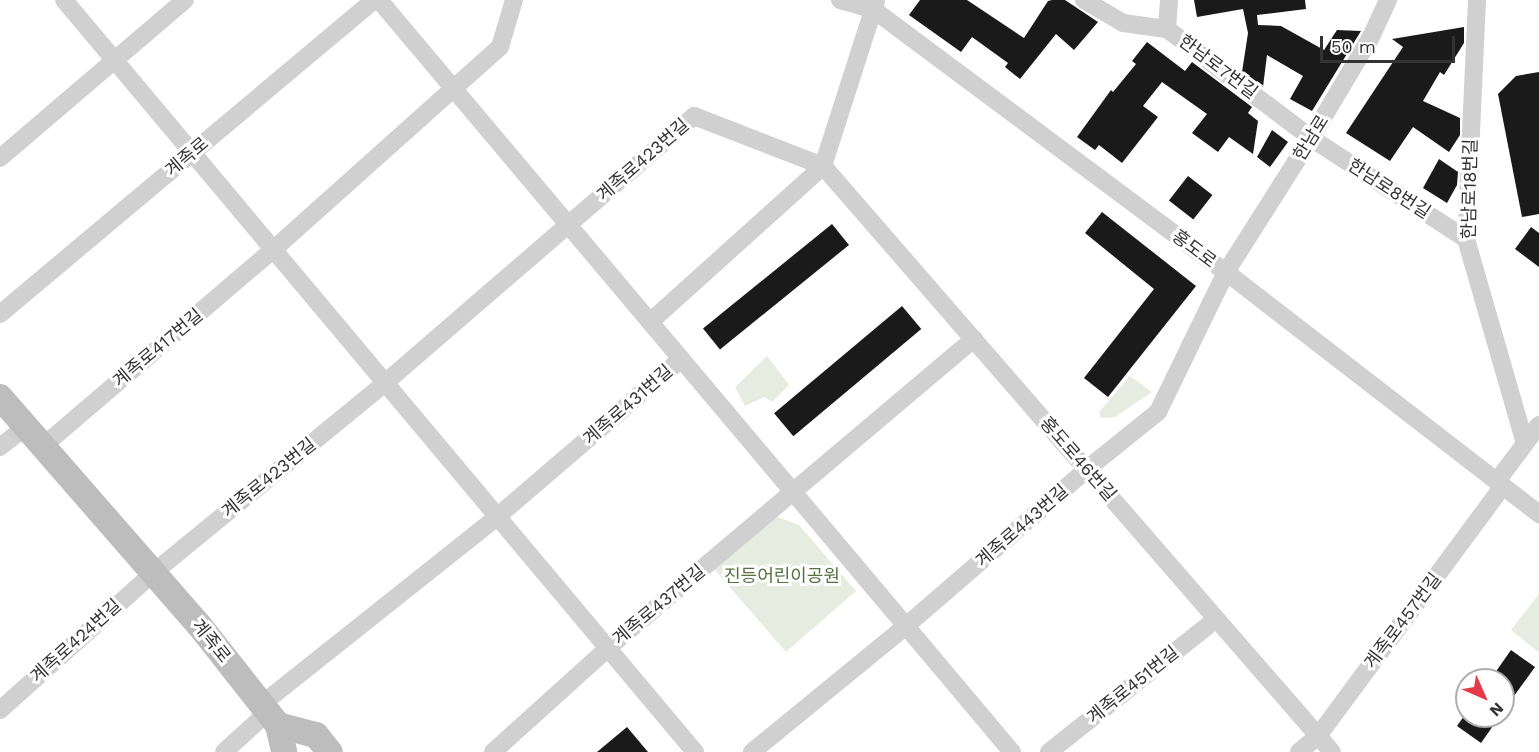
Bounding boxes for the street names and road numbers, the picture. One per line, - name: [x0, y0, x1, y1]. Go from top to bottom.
- street label: 한남로7번길: [1174, 30, 1262, 104]
- street label: 한남로: [1289, 111, 1333, 165]
- street label: 계족로423번길: [593, 114, 693, 206]
- street label: 계족로: [161, 133, 213, 181]
- street label: 한남로18번길: [1458, 138, 1482, 240]
- street label: 한남로8번길: [1344, 154, 1434, 224]
- street label: 홍도로: [1168, 225, 1220, 273]
- street label: 계족로417번길: [109, 304, 207, 392]
- street label: 계족로431번길: [579, 360, 677, 450]
- street label: 홍도로46번길: [1035, 412, 1121, 506]
- street label: 계족로423번길: [218, 433, 320, 523]
- street label: 계족로443번길: [971, 480, 1073, 572]
- street label: 계족로437번길: [609, 560, 709, 650]
- street label: 계족로457번길: [1360, 569, 1446, 673]
- street label: 계족로424번길: [26, 595, 126, 687]
- street label: 계족로: [187, 615, 235, 667]
- street label: 계족로451번길: [1083, 642, 1183, 728]

